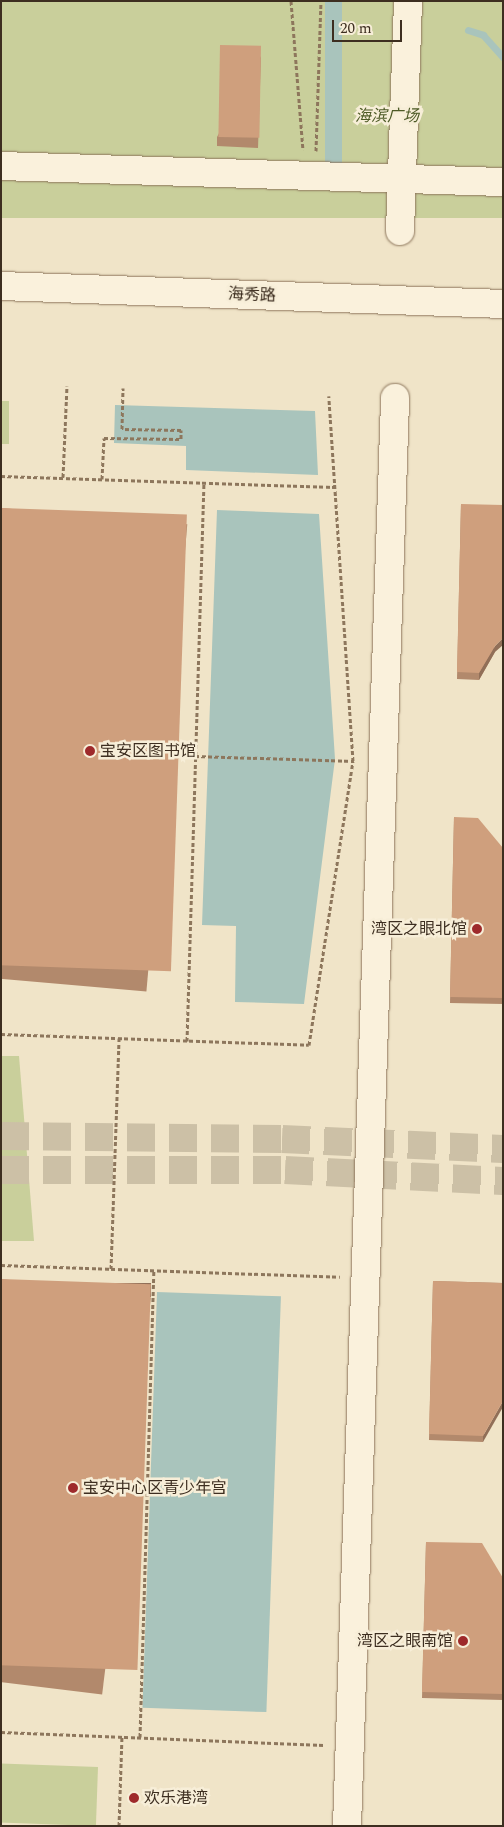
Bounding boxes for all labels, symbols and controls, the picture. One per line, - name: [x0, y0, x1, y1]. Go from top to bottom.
- scale bar: [334, 10, 404, 42]
- text: 20 m: [340, 17, 372, 40]
- park label: 海滨广场: [355, 106, 419, 126]
- street label: 海秀路: [228, 285, 276, 305]
- place label: 宝安区图书馆: [100, 741, 196, 761]
- marker: 宝安区图书馆: [84, 745, 96, 757]
- place label: 湾区之眼北馆: [371, 919, 467, 939]
- marker: 湾区之眼北馆: [471, 923, 483, 935]
- place label: 宝安中心区青少年宫: [83, 1478, 227, 1498]
- marker: 宝安中心区青少年宫: [67, 1482, 79, 1494]
- place label: 湾区之眼南馆: [357, 1631, 453, 1651]
- marker: 湾区之眼南馆: [457, 1635, 469, 1647]
- place label: 欢乐港湾: [144, 1788, 208, 1808]
- marker: 欢乐港湾: [128, 1792, 140, 1804]

